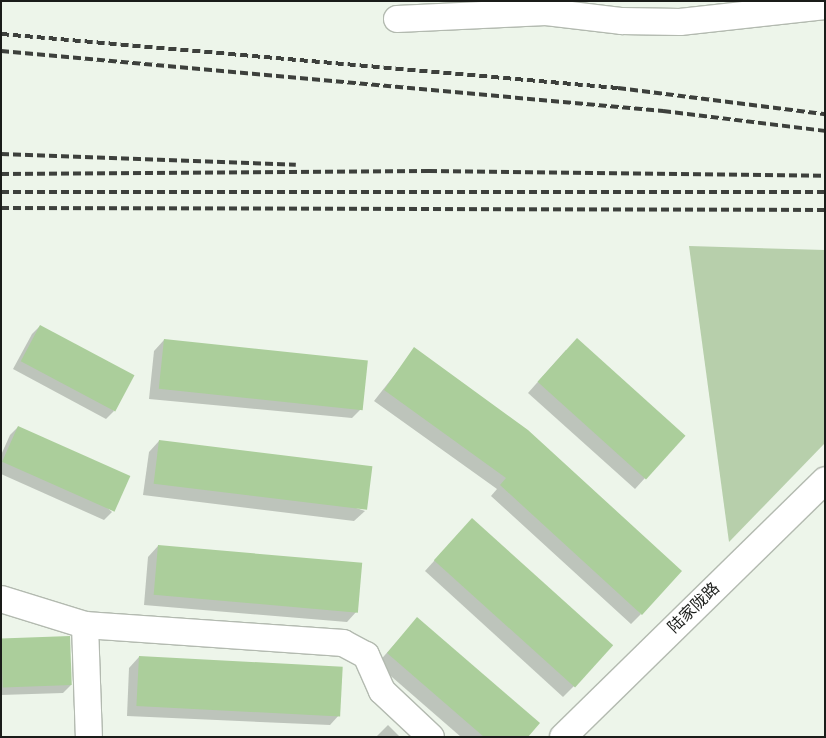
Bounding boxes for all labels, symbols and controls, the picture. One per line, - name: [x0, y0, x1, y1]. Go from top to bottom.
- street label: 陆家陇路: [664, 579, 724, 637]

